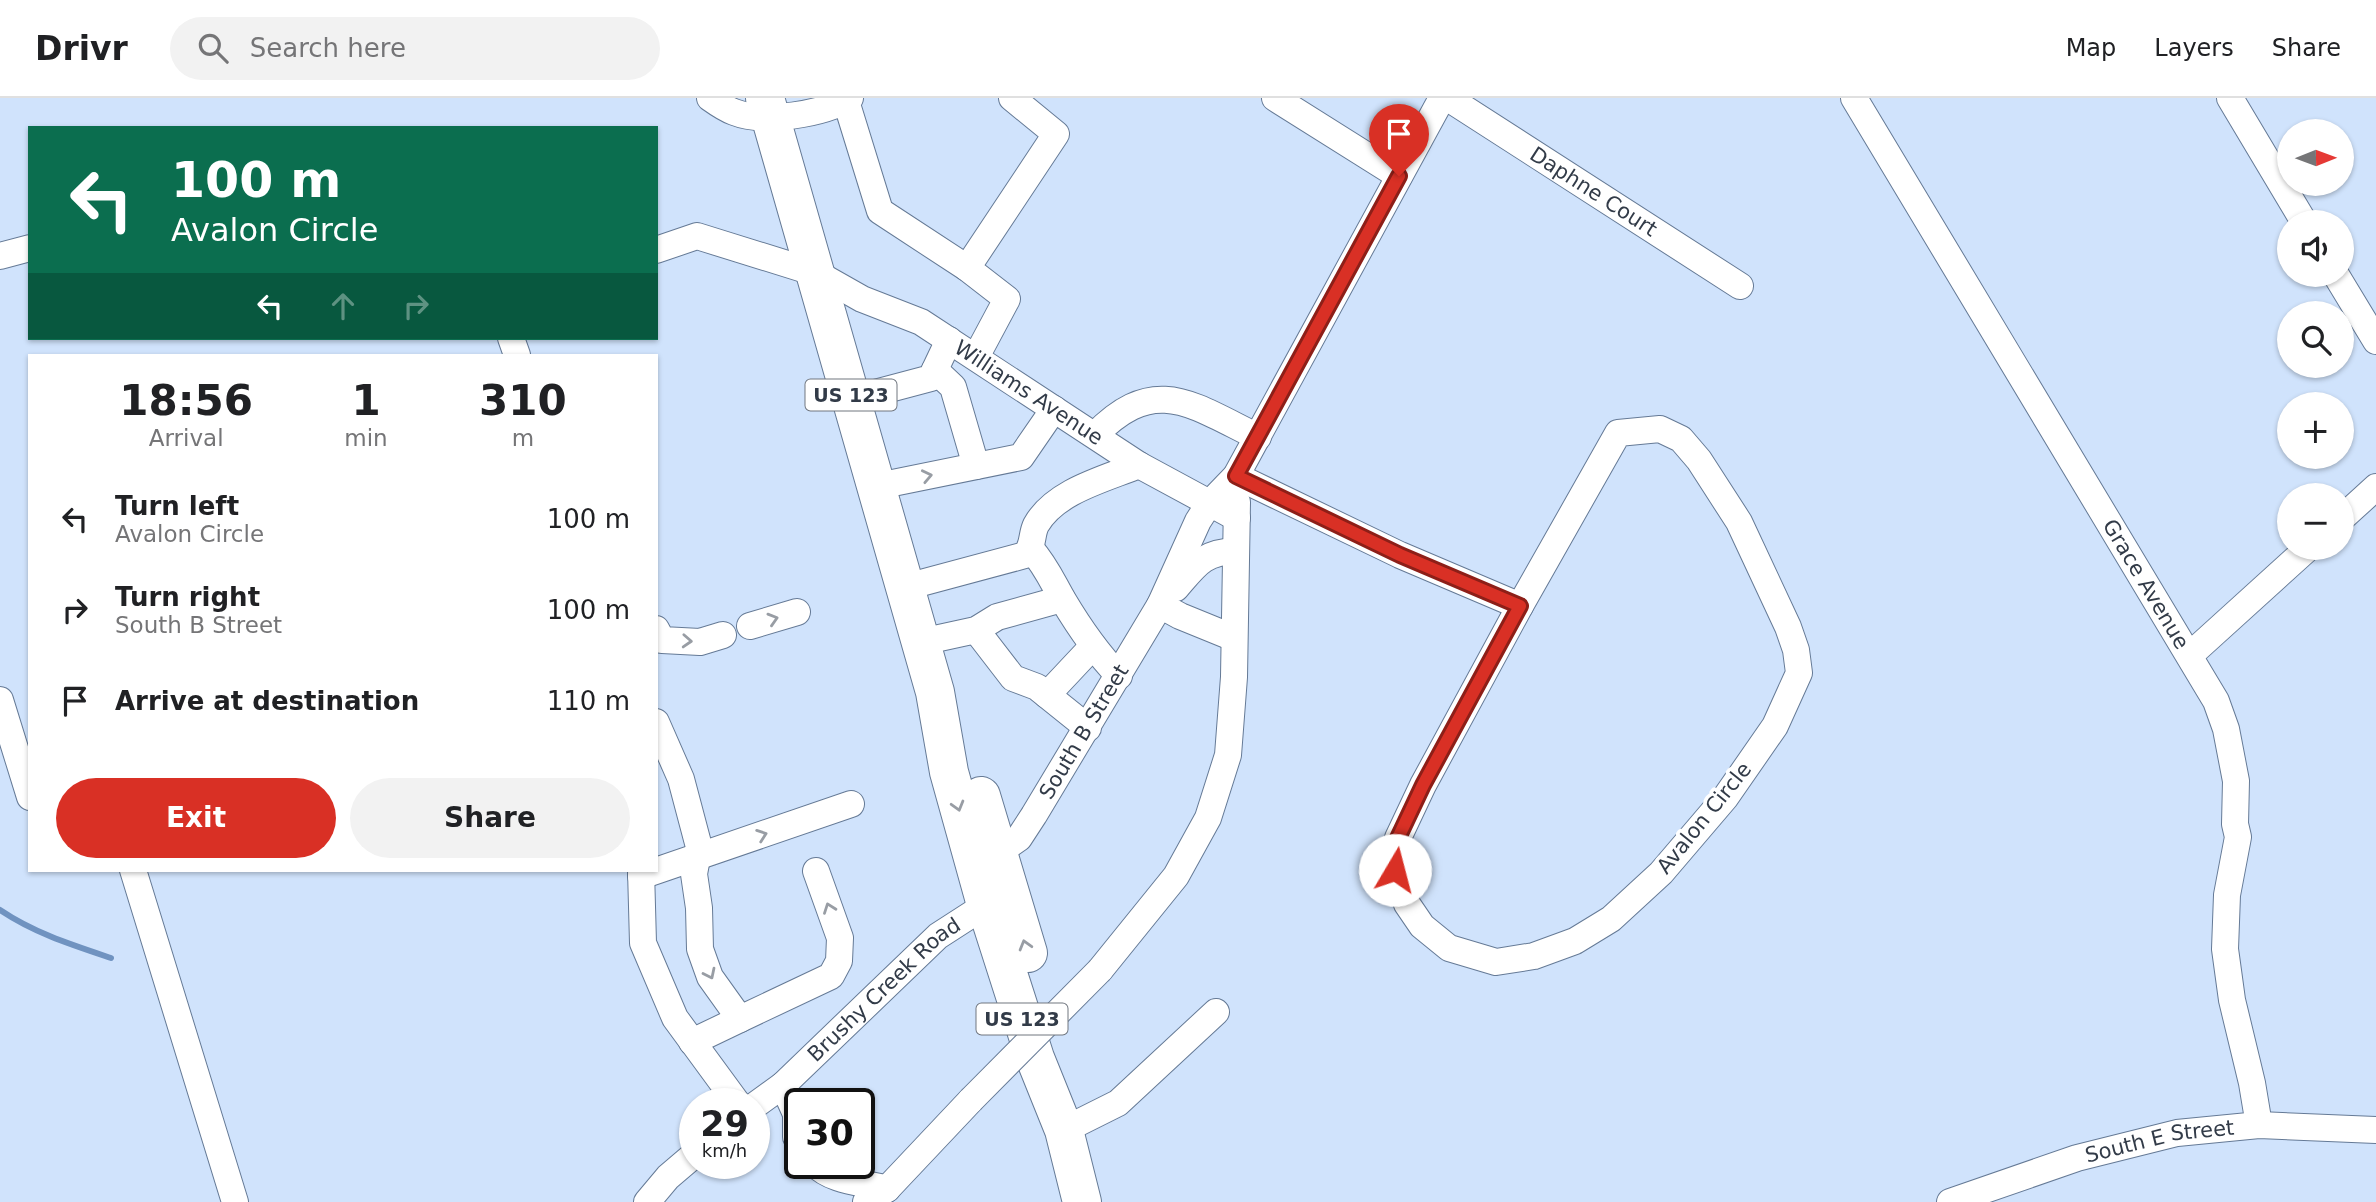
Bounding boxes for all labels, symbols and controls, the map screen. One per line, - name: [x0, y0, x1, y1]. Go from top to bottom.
- search box: [170, 17, 660, 80]
- text: Drivr: [35, 29, 128, 68]
- icon: search: [194, 29, 232, 67]
- text: Search here: [250, 33, 406, 63]
- text: Map: [2066, 34, 2116, 62]
- text: Layers: [2154, 34, 2234, 62]
- text: Share: [2272, 34, 2341, 62]
- pin: [1369, 104, 1429, 176]
- icon: arrive: [1380, 115, 1418, 153]
- north arrow: [2277, 119, 2354, 196]
- map controls: [2277, 119, 2354, 560]
- street label: Daphne Court: [1525, 142, 1661, 241]
- text: 100 m: [171, 152, 341, 209]
- icon: left: [56, 154, 147, 245]
- button: sound: [2277, 210, 2354, 287]
- text: Avalon Circle: [171, 211, 378, 249]
- icon: left: [251, 287, 289, 325]
- icon: ahead: [324, 287, 362, 325]
- icon: right: [397, 287, 435, 325]
- button: search: [2277, 301, 2354, 378]
- street label: Williams Avenue: [950, 335, 1108, 450]
- text: 18:56: [119, 376, 253, 425]
- text: 1: [351, 376, 381, 425]
- text: 310: [479, 376, 567, 425]
- road number: US 123: [806, 380, 896, 410]
- button: +: [2277, 392, 2354, 469]
- text: Arrival: [149, 425, 224, 451]
- text: min: [344, 425, 388, 451]
- text: m: [512, 425, 534, 451]
- one-way arrow: [921, 469, 933, 484]
- button: −: [2277, 483, 2354, 560]
- text: Turn left: [115, 491, 239, 521]
- icon: left: [56, 500, 94, 538]
- text: 100 m: [547, 504, 630, 534]
- street label: Grace Avenue: [2098, 515, 2194, 653]
- text: Avalon Circle: [115, 521, 264, 547]
- text: Turn right: [115, 582, 260, 612]
- icon: right: [56, 591, 94, 629]
- text: 100 m: [547, 595, 630, 625]
- text: South B Street: [115, 612, 282, 638]
- one-way arrow: [766, 613, 779, 627]
- one-way arrow: [682, 633, 693, 648]
- street label: South B Street: [1034, 660, 1134, 803]
- icon: arrive: [56, 682, 94, 720]
- text: Arrive at destination: [115, 686, 419, 716]
- text: 110 m: [547, 686, 630, 716]
- street label: Avalon Circle: [1652, 758, 1756, 878]
- button: Exit: [56, 778, 336, 858]
- button: Share: [350, 778, 630, 858]
- one-way arrow: [950, 800, 965, 812]
- one-way arrow: [755, 829, 767, 843]
- position arrow: [1358, 833, 1432, 907]
- one-way arrow: [823, 902, 837, 914]
- street label: Brushy Creek Road: [803, 913, 965, 1067]
- one-way arrow: [1019, 939, 1034, 951]
- one-way arrow: [702, 967, 716, 979]
- road number: US 123: [976, 1004, 1068, 1035]
- speed limit sign: 30: [784, 1088, 875, 1179]
- text: 29: [700, 1104, 749, 1144]
- street label: South E Street: [2083, 1115, 2235, 1168]
- text: km/h: [702, 1140, 747, 1161]

